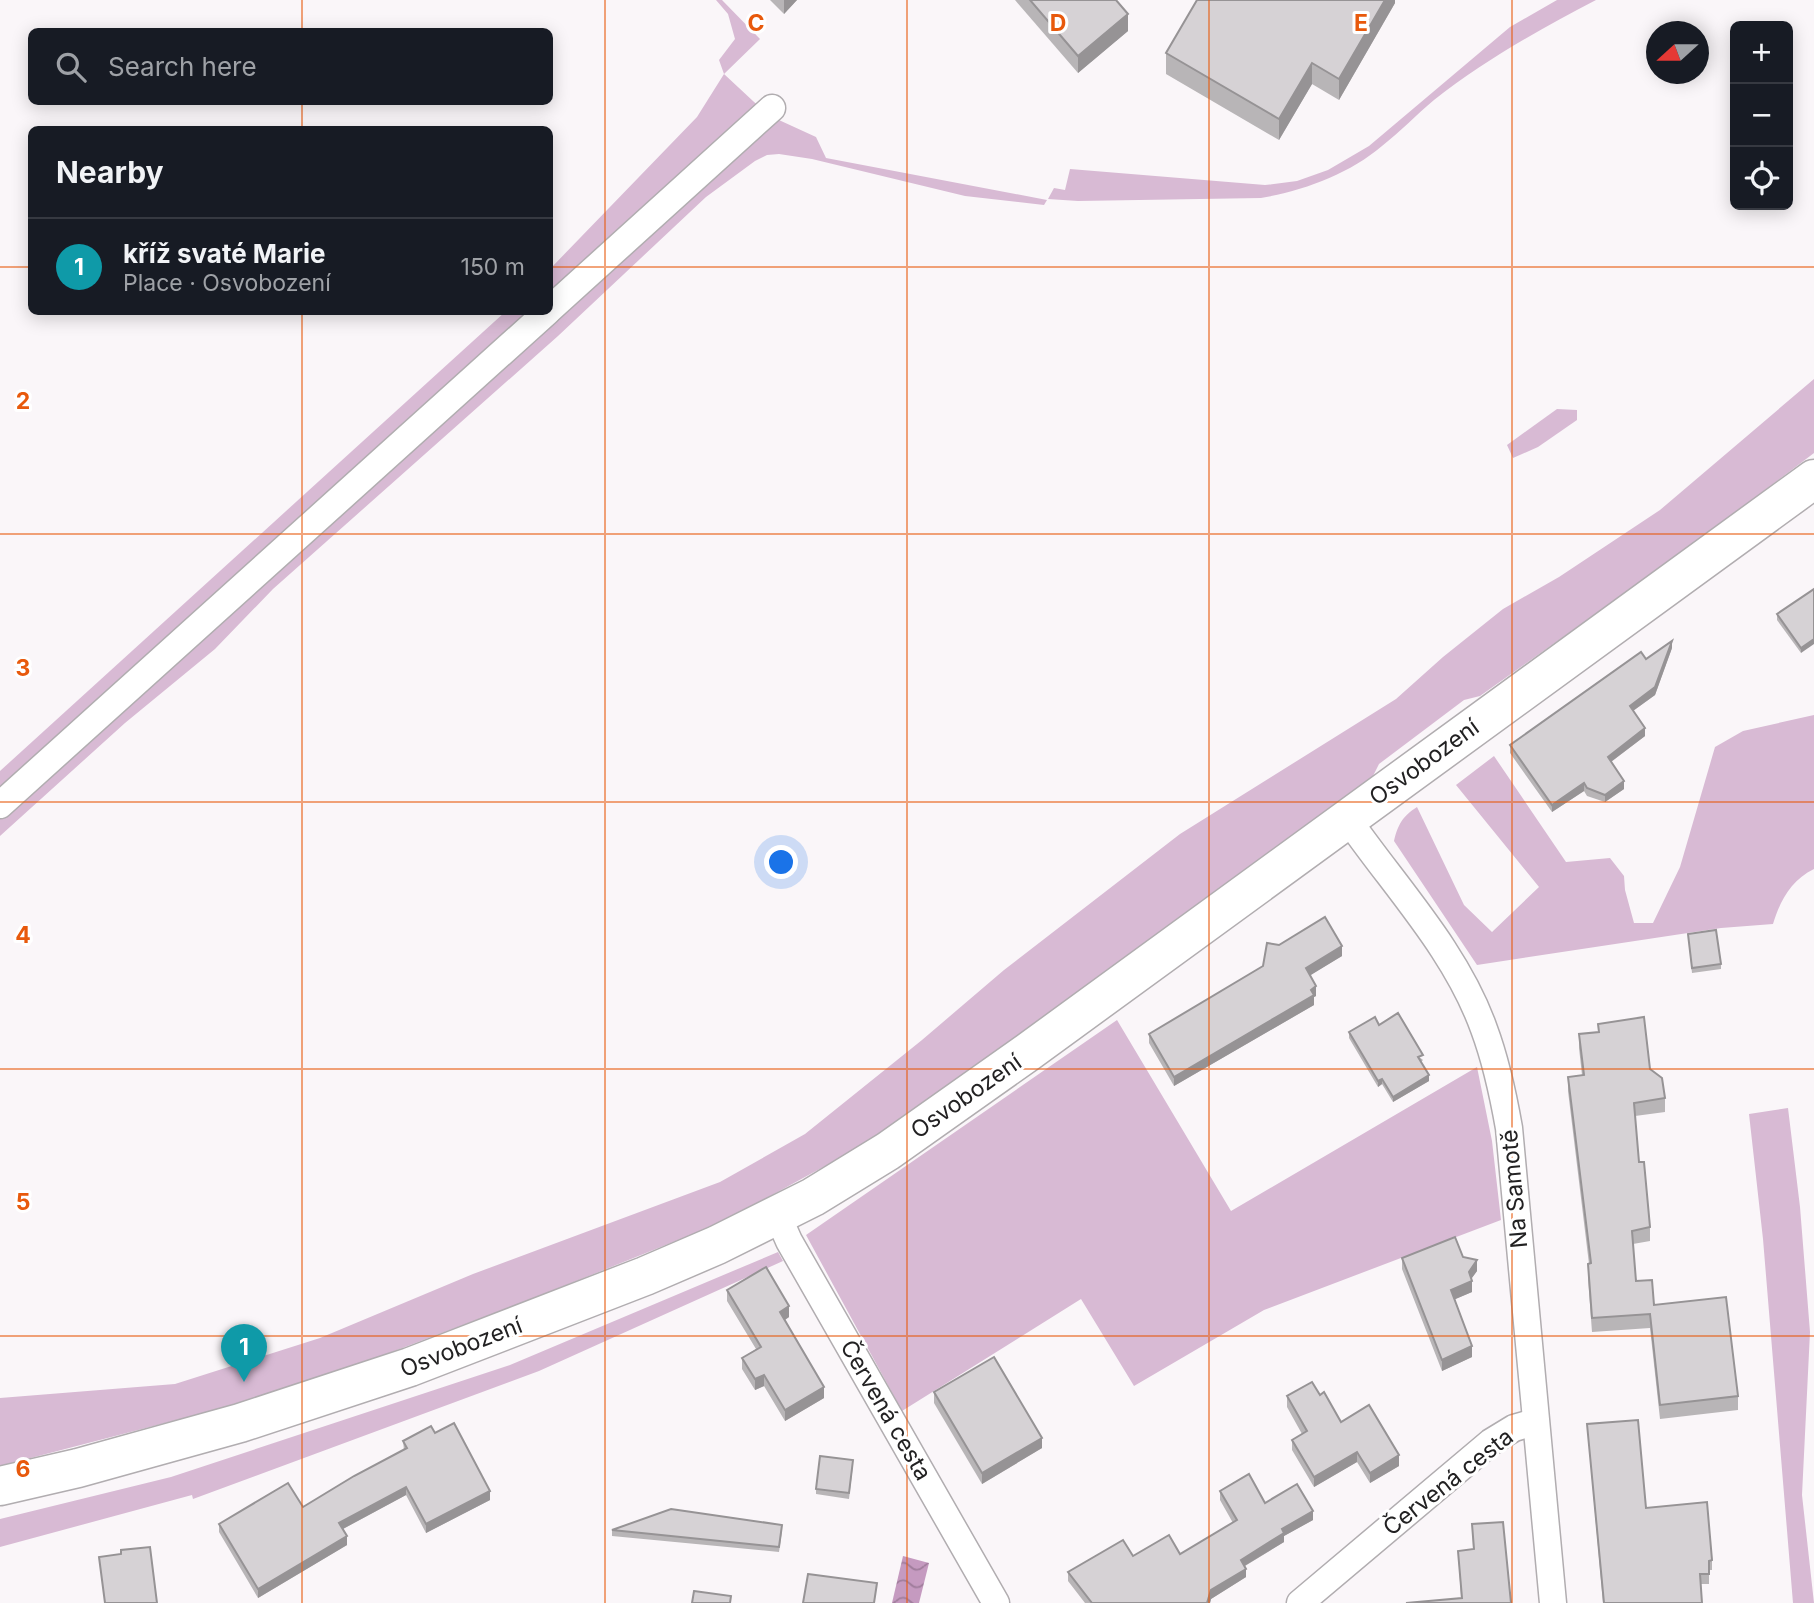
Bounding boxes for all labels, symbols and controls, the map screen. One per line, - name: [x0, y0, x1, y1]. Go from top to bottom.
- text: C: [747, 9, 765, 37]
- text: D: [1050, 9, 1066, 37]
- text: E: [1354, 9, 1368, 37]
- north arrow: [1646, 21, 1709, 84]
- map controls: [1730, 21, 1793, 210]
- button: +: [1730, 21, 1793, 84]
- search box: [28, 28, 553, 105]
- icon: search: [52, 48, 90, 86]
- text: Search here: [108, 51, 257, 82]
- button: −: [1730, 84, 1793, 147]
- button: locate: [1730, 147, 1793, 210]
- text: Nearby: [56, 154, 164, 190]
- text: kříž svaté Marie: [123, 238, 326, 269]
- text: 1: [74, 253, 84, 281]
- text: 150 m: [461, 253, 525, 281]
- text: Place · Osvobození: [123, 269, 331, 297]
- text: 2: [16, 387, 30, 415]
- text: 3: [16, 654, 30, 682]
- street label: Osvobození: [1364, 713, 1485, 811]
- your location: [764, 845, 798, 879]
- text: 4: [15, 921, 31, 949]
- street label: Osvobození: [905, 1047, 1027, 1144]
- street label: Na Samotě: [1495, 1128, 1533, 1250]
- text: 5: [16, 1188, 30, 1216]
- street label: Osvobození: [396, 1311, 526, 1383]
- pin: 1: [221, 1324, 267, 1382]
- street label: Červená cesta: [835, 1335, 937, 1485]
- street label: Červená cesta: [1377, 1423, 1519, 1541]
- text: 6: [16, 1455, 30, 1483]

